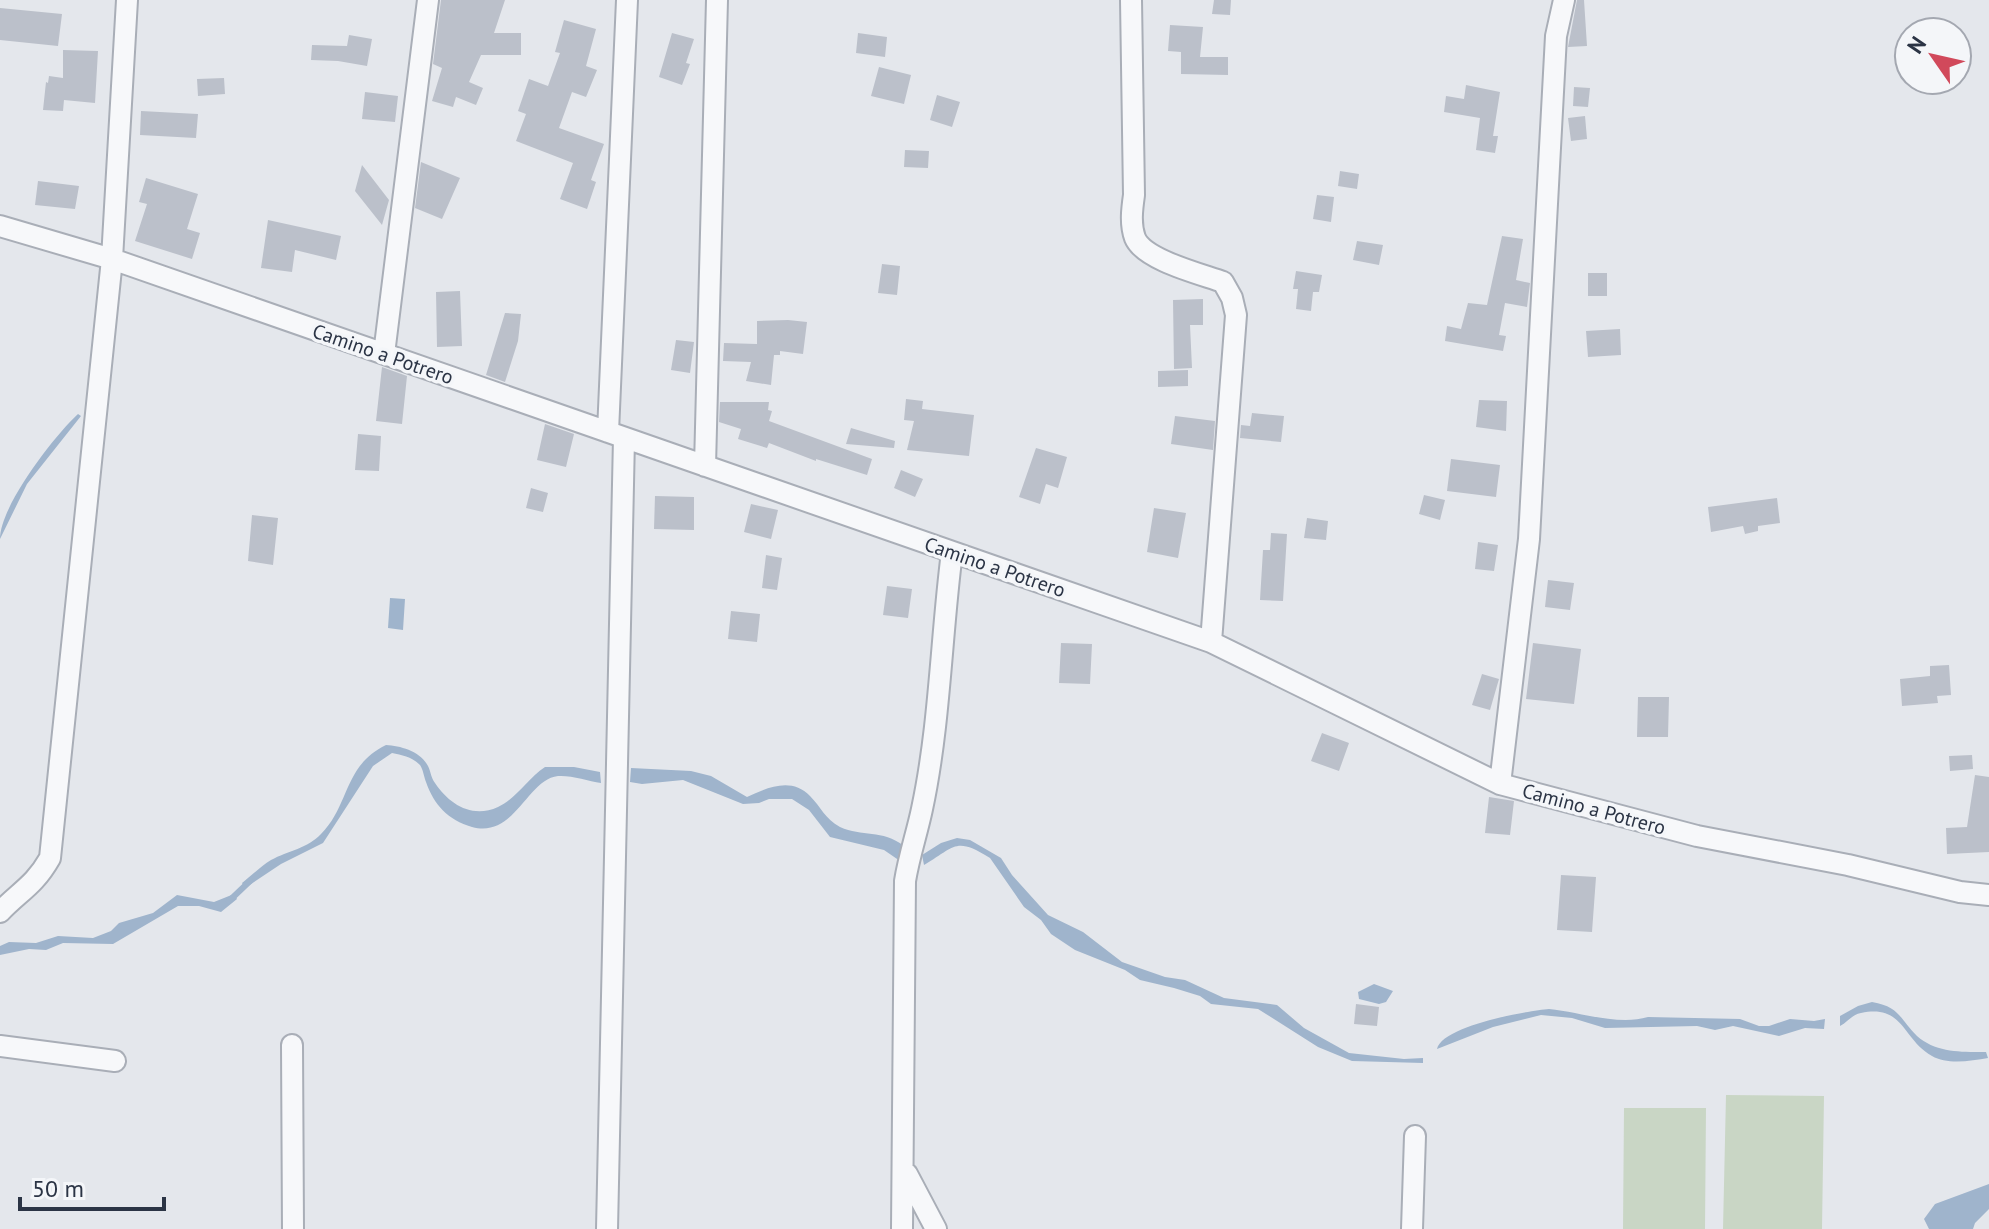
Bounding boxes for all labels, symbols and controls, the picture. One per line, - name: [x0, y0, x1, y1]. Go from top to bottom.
- north arrow: [1893, 16, 1973, 96]
- text: N: [1901, 31, 1932, 59]
- street label: Camino a Potrero: [309, 318, 457, 390]
- street label: Camino a Potrero: [921, 531, 1069, 603]
- street label: Camino a Potrero: [1519, 777, 1669, 841]
- scale bar: [20, 1161, 164, 1211]
- text: 50 m: [32, 1173, 84, 1204]

